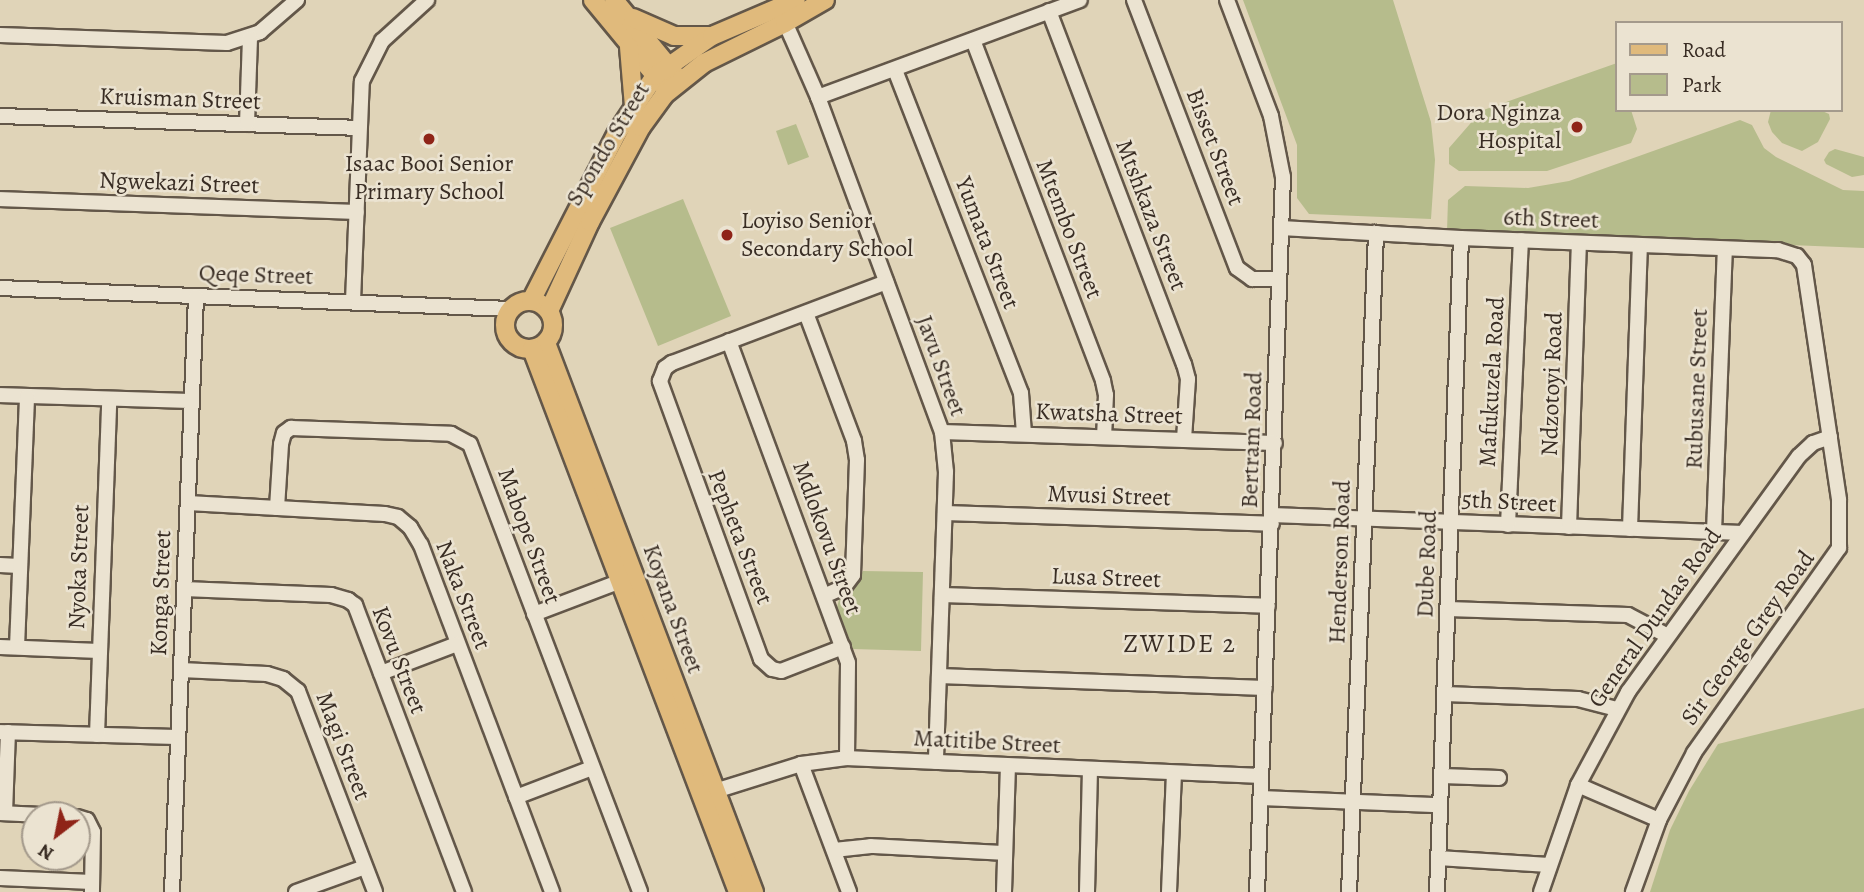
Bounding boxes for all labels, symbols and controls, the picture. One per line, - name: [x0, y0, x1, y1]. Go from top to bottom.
- legend: [1616, 21, 1843, 112]
- text: Road: [1682, 36, 1726, 64]
- text: Park: [1682, 71, 1721, 99]
- street label: Spondo Street: [560, 77, 656, 211]
- street label: Kruisman Street: [99, 82, 261, 116]
- street label: Bisset Street: [1180, 85, 1250, 209]
- place label: Dora Nginza Hospital: [1436, 99, 1561, 155]
- marker: Dora Nginza Hospital: [1567, 117, 1587, 137]
- marker: Isaac Booi Senior Primary School: [421, 131, 437, 147]
- street label: Mtshkaza Street: [1109, 135, 1193, 295]
- place label: Isaac Booi Senior Primary School: [345, 150, 513, 206]
- street label: Mtembo Street: [1029, 155, 1109, 303]
- street label: Ngwekazi Street: [98, 166, 260, 200]
- street label: Yumata Street: [949, 173, 1025, 313]
- street label: 6th Street: [1503, 203, 1599, 235]
- place label: Loyiso Senior Secondary School: [741, 207, 913, 263]
- marker: Loyiso Senior Secondary School: [719, 227, 735, 243]
- street label: Qeqe Street: [198, 259, 314, 291]
- street label: Mafukuzela Road: [1473, 296, 1511, 468]
- street label: Rubusane Street: [1680, 308, 1714, 470]
- street label: Ndzotoyi Road: [1535, 311, 1569, 457]
- street label: Javu Street: [909, 312, 973, 420]
- street label: Bertram Road: [1235, 371, 1269, 509]
- street label: Kwatsha Street: [1035, 397, 1183, 431]
- street label: Mdlokovu Street: [786, 457, 868, 619]
- street label: Mabope Street: [491, 464, 567, 608]
- street label: Pepheta Street: [701, 466, 779, 608]
- street label: Mvusi Street: [1047, 479, 1171, 513]
- street label: Henderson Road: [1323, 480, 1357, 644]
- street label: 5th Street: [1461, 485, 1557, 519]
- street label: Nyoka Street: [62, 504, 96, 630]
- street label: Dube Road: [1411, 510, 1443, 618]
- street label: General Dundas Road: [1582, 523, 1728, 713]
- street label: Konga Street: [144, 529, 178, 657]
- street label: Naka Street: [429, 536, 497, 654]
- street label: Koyana Street: [636, 540, 710, 678]
- street label: Sir George Grey Road: [1675, 545, 1821, 731]
- street label: Lusa Street: [1051, 562, 1161, 594]
- street label: Kovu Street: [365, 602, 433, 718]
- district label: ZWIDE 2: [1124, 628, 1236, 660]
- street label: Magi Street: [309, 688, 377, 804]
- street label: Matitibe Street: [913, 724, 1061, 760]
- north arrow: [21, 801, 91, 871]
- text: N: [33, 837, 59, 867]

